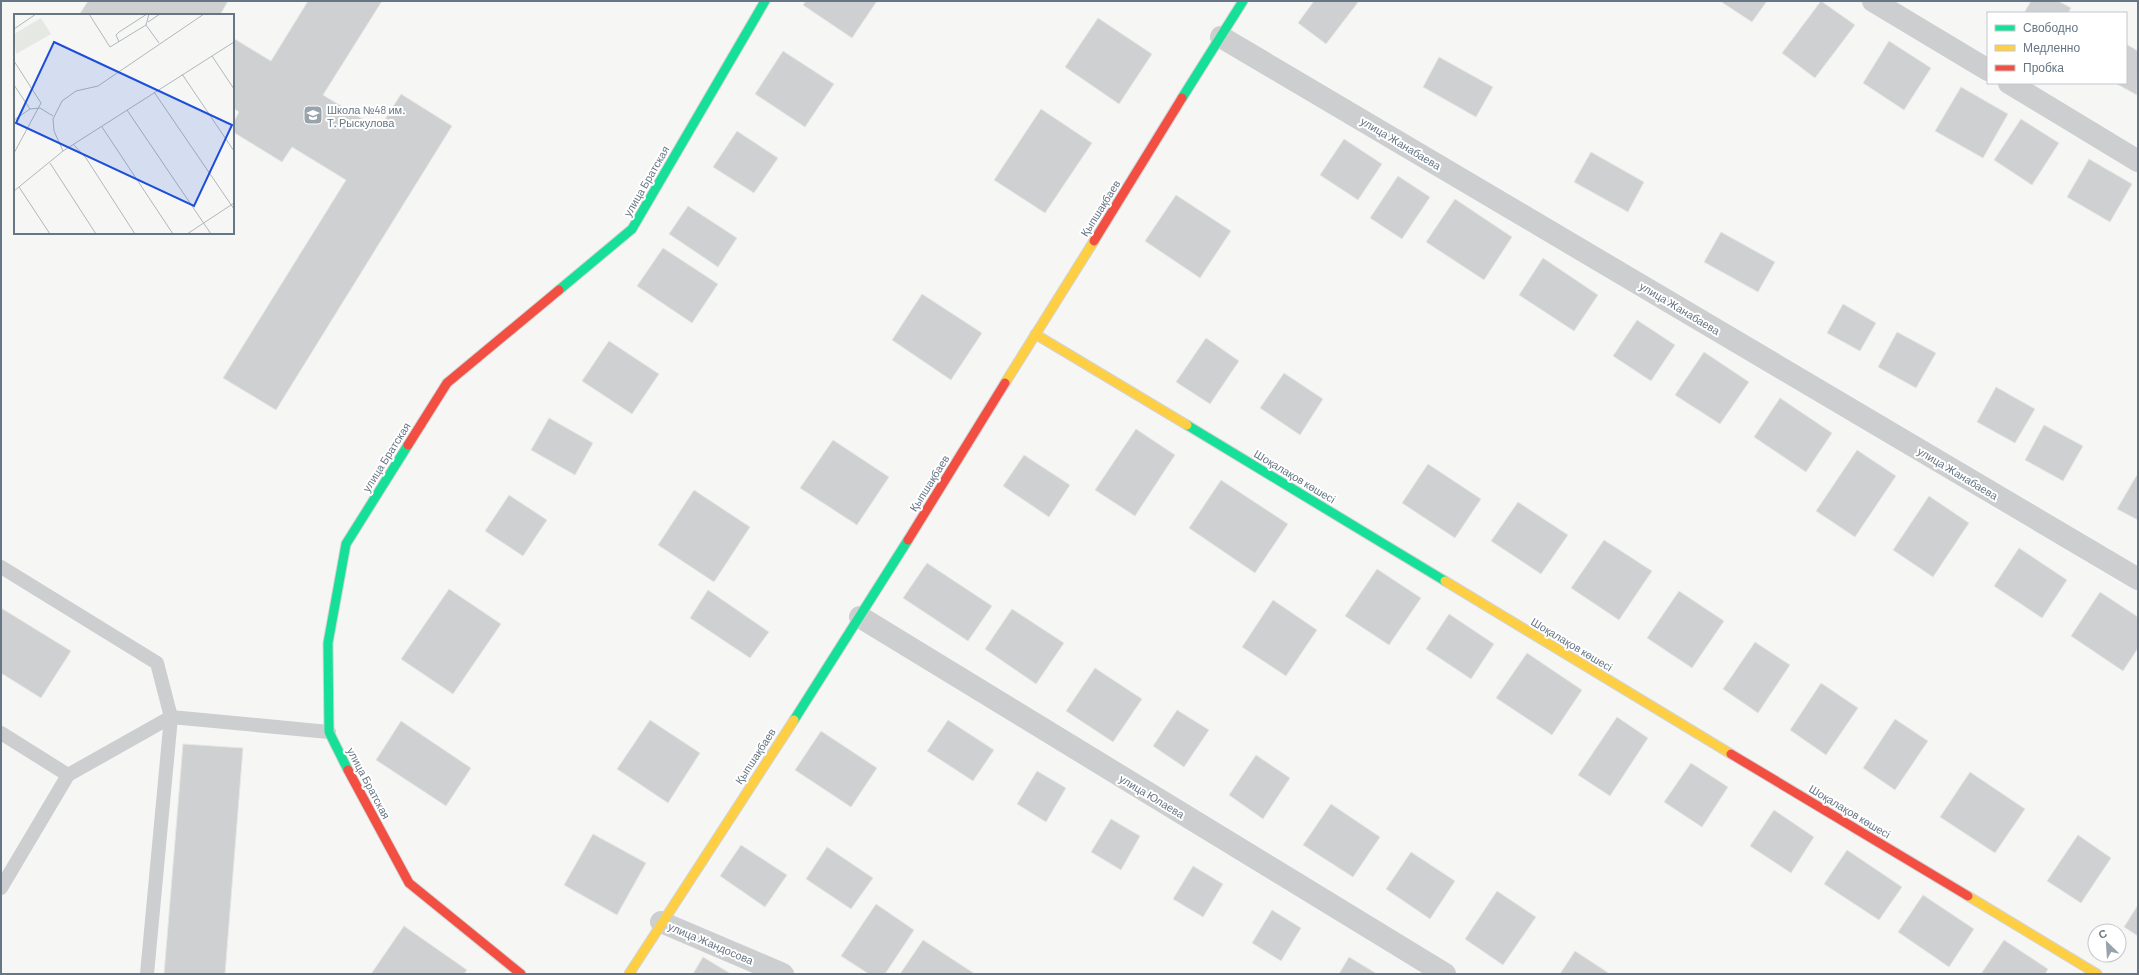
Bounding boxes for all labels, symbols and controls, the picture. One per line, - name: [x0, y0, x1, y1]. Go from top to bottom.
- legend: [1987, 12, 2127, 84]
- inset map: [14, 14, 234, 234]
- text: Свободно: [2023, 20, 2078, 35]
- text: Медленно: [2023, 40, 2080, 55]
- text: Пробка: [2023, 60, 2064, 75]
- place label: Школа №48 им. Т. Рыскулова: [327, 103, 405, 129]
- school or university icon: Школа №48 им. Т. Рыскулова: [302, 104, 324, 126]
- street label: улица Жанабаева: [1359, 114, 1444, 172]
- street label: улица Братская: [621, 143, 671, 219]
- street label: Қыпшақбаев: [1077, 177, 1123, 239]
- street label: улица Жанабаева: [1638, 279, 1723, 337]
- street label: улица Братская: [360, 420, 413, 494]
- street label: улица Жанабаева: [1916, 444, 2001, 502]
- street label: Шоқалақов көшесі: [1252, 447, 1338, 505]
- street label: Қыпшақбаев: [906, 452, 952, 514]
- street label: Шоқалақов көшесі: [1529, 615, 1615, 673]
- street label: Қыпшақбаев: [732, 725, 778, 786]
- street label: улица Братская: [345, 745, 393, 821]
- street label: улица Юлаева: [1117, 771, 1188, 821]
- street label: Шоқалақов көшесі: [1807, 782, 1893, 840]
- street label: улица Жандосова: [667, 919, 756, 967]
- north arrow: [2087, 923, 2127, 963]
- text: С: [2096, 926, 2109, 941]

